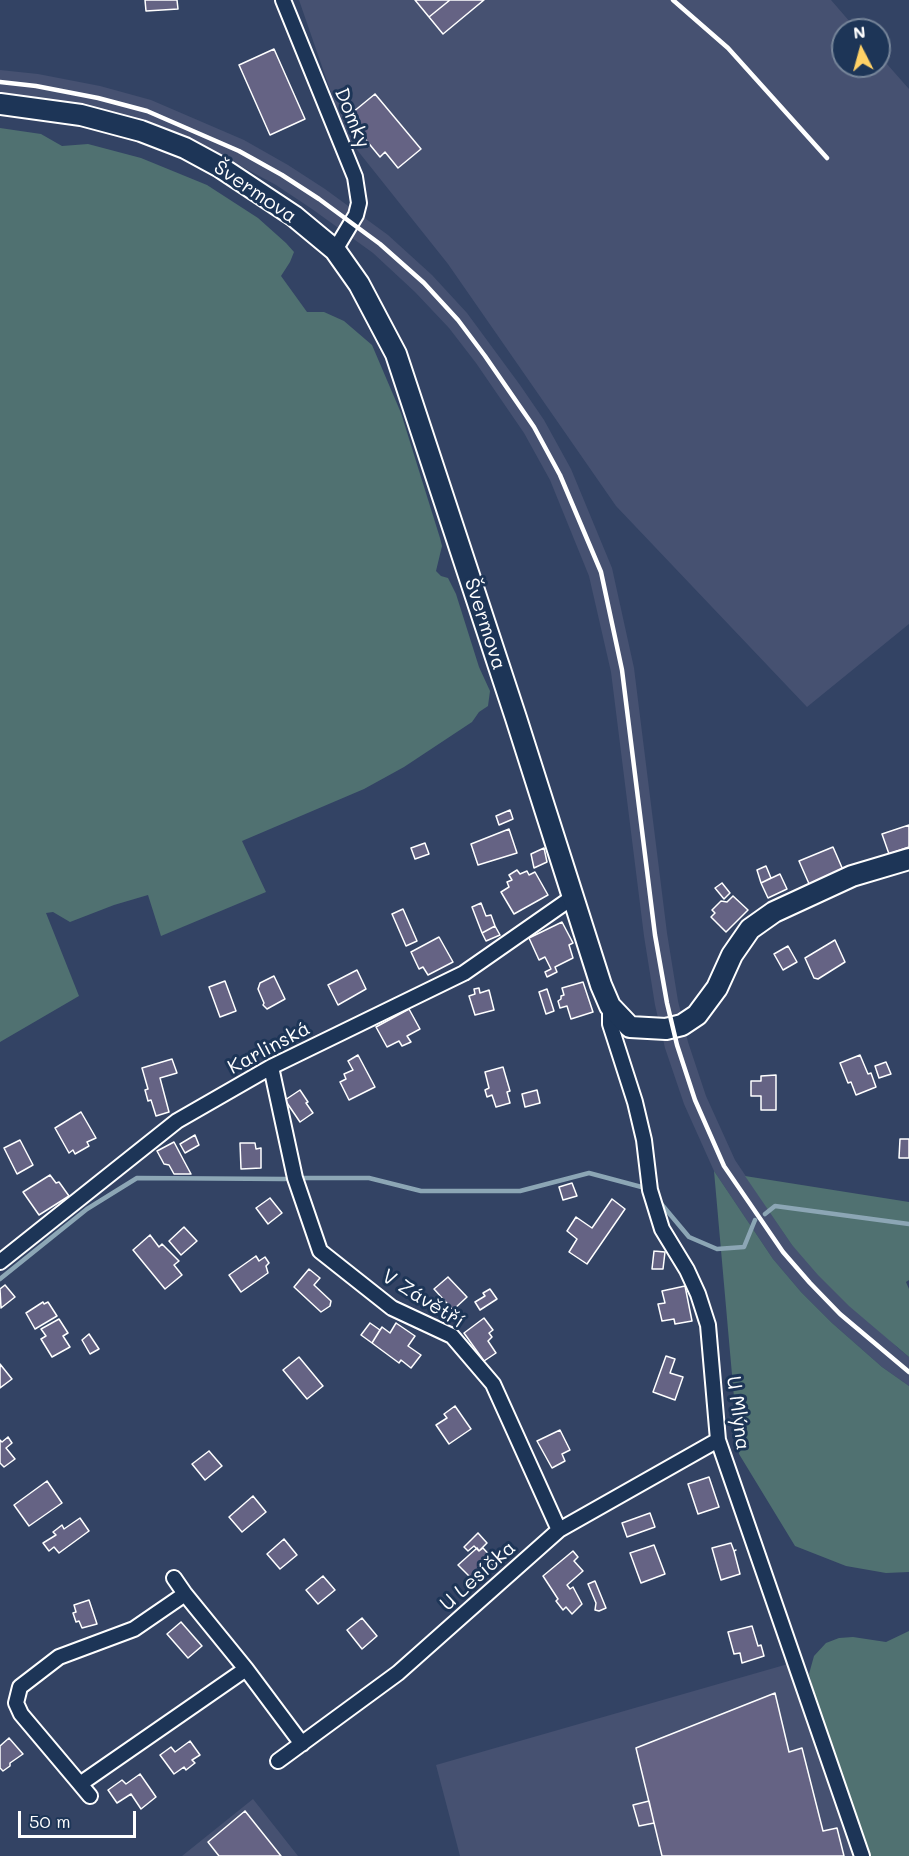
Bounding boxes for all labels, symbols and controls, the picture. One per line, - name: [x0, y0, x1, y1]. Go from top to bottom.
- north arrow: [831, 18, 891, 78]
- text: N: [852, 21, 866, 43]
- street label: Domky: [329, 84, 375, 152]
- street label: Švermova: [209, 155, 301, 229]
- street label: Švermova: [459, 575, 511, 673]
- street label: Karlinská: [224, 1016, 314, 1080]
- street label: V Závětří: [377, 1264, 469, 1334]
- street label: U Mlýna: [721, 1374, 755, 1452]
- street label: U Lesíčka: [435, 1536, 521, 1616]
- scale bar: [21, 1799, 140, 1837]
- text: 50 m: [29, 1809, 71, 1833]

